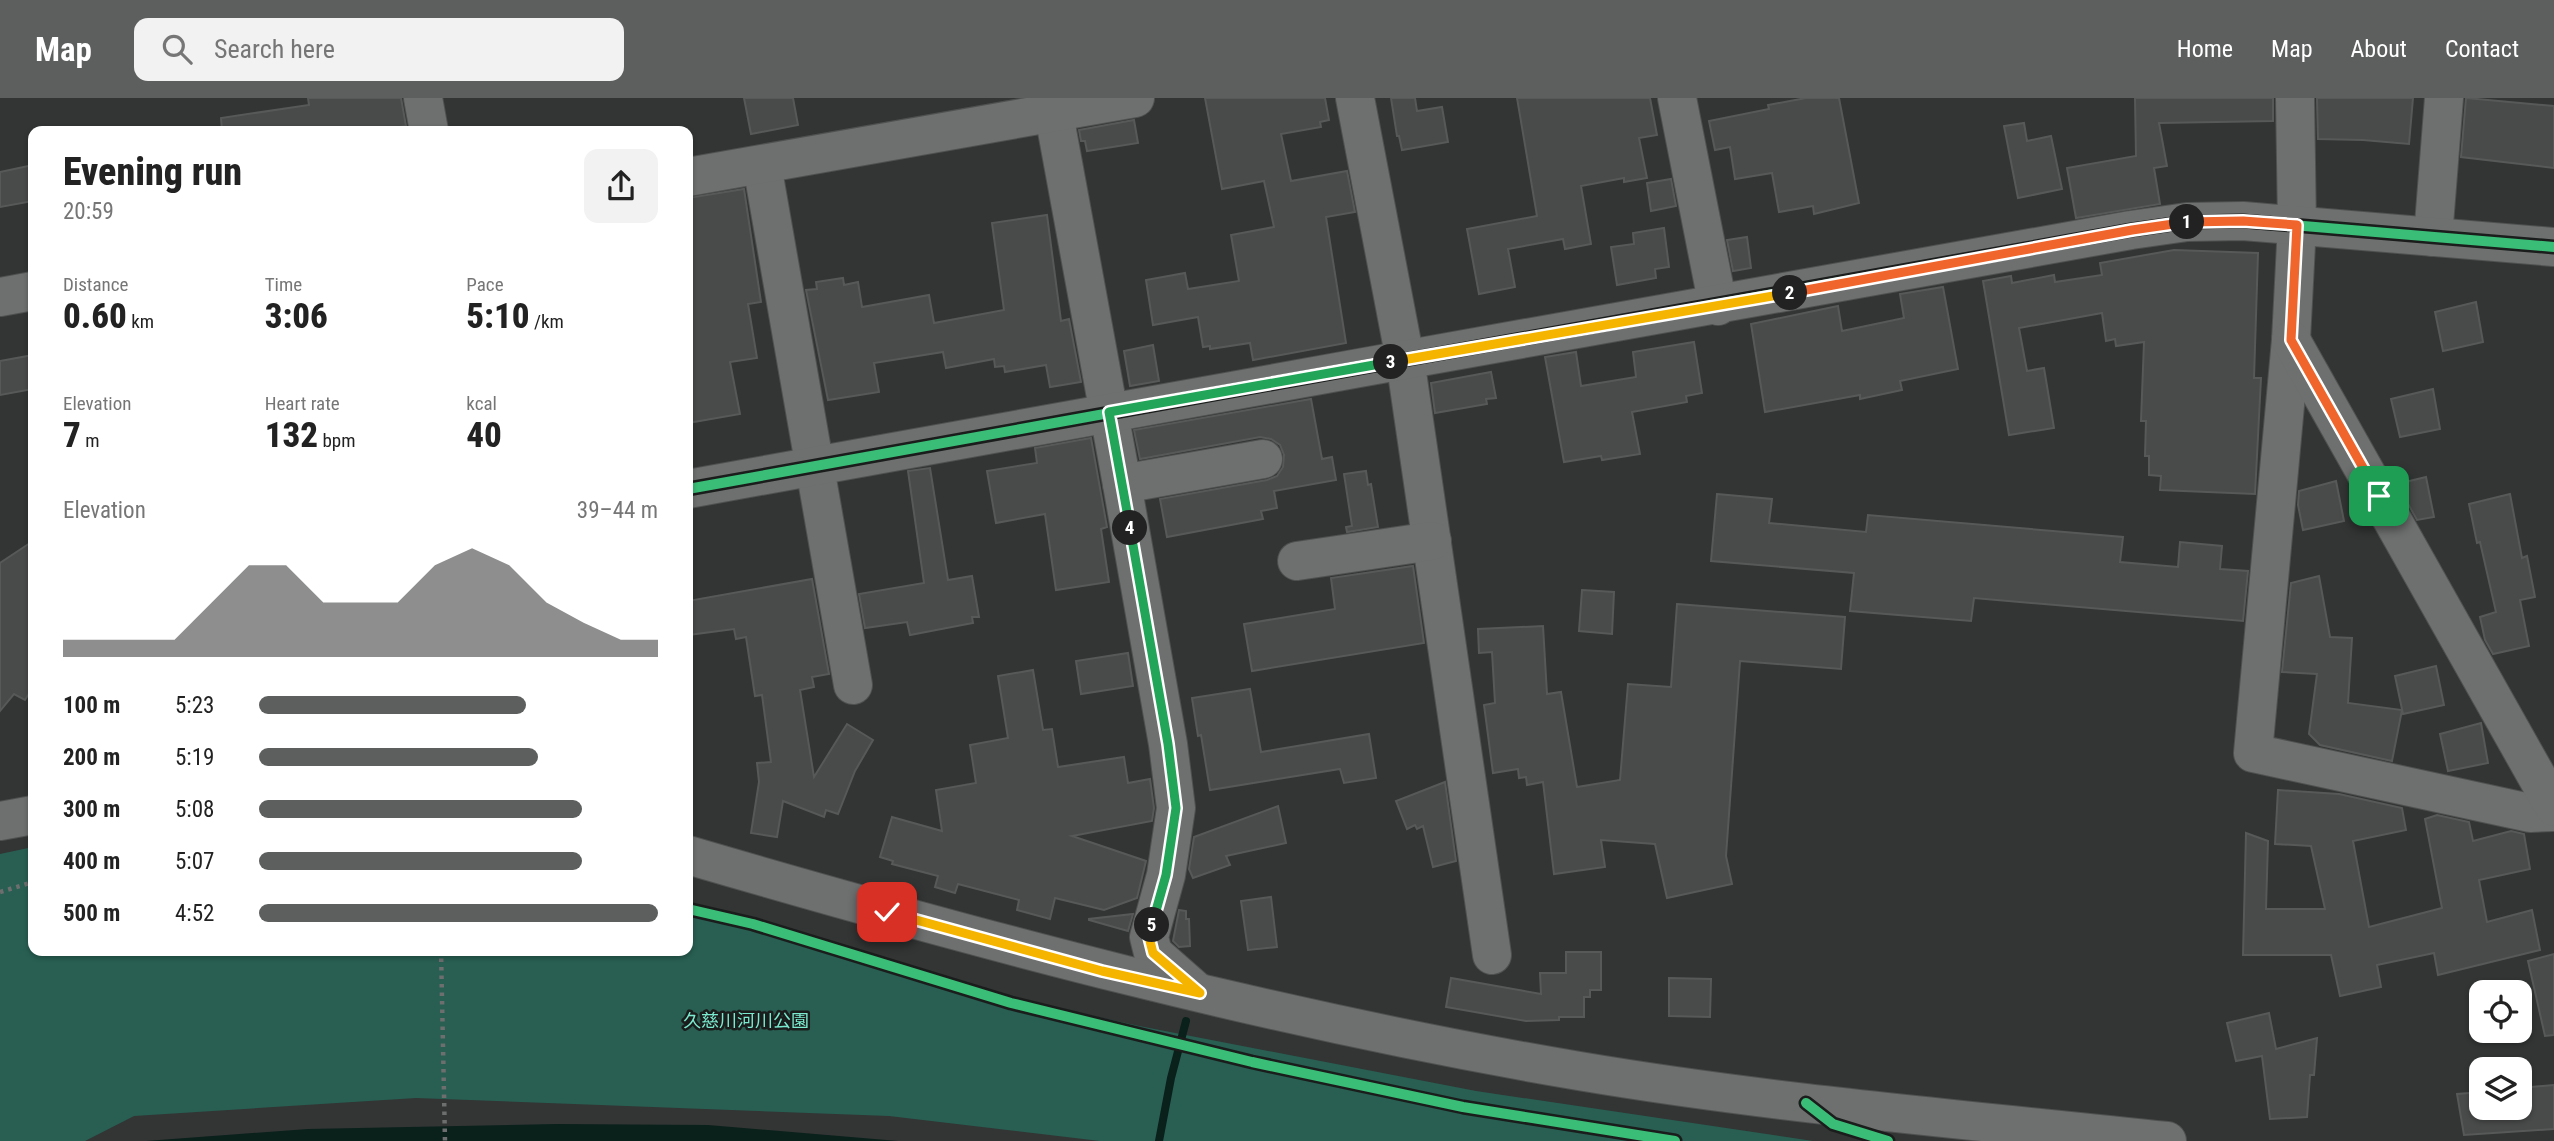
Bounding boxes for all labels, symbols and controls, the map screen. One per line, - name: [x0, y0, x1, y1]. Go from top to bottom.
- search box: [134, 18, 624, 81]
- text: Map: [35, 30, 92, 69]
- icon: search: [158, 30, 196, 68]
- text: Search here: [214, 34, 335, 64]
- text: Home: [2177, 35, 2233, 63]
- text: Map: [2271, 35, 2313, 63]
- text: About: [2351, 35, 2407, 63]
- text: Contact: [2445, 35, 2519, 63]
- button: share: [584, 149, 658, 223]
- text: Evening run: [63, 150, 242, 194]
- text: 20:59: [63, 198, 114, 225]
- pin: 1: [2170, 204, 2204, 240]
- text: 1: [2182, 210, 2191, 233]
- text: Distance: [63, 273, 128, 296]
- text: Time: [265, 273, 302, 296]
- text: Pace: [466, 273, 504, 296]
- pin: 2: [1772, 276, 1808, 310]
- text: 2: [1785, 281, 1794, 304]
- text: 0.60: [63, 296, 127, 337]
- text: 3:06: [265, 296, 328, 337]
- text: 5:10: [466, 296, 530, 337]
- text: km: [127, 310, 154, 333]
- text: /km: [530, 310, 564, 333]
- pin: 3: [1374, 344, 1408, 380]
- text: 3: [1386, 350, 1395, 373]
- text: Elevation: [63, 392, 131, 415]
- text: Heart rate: [265, 392, 340, 415]
- text: kcal: [466, 392, 497, 415]
- text: 7: [63, 415, 81, 456]
- text: 132: [265, 415, 318, 456]
- text: 40: [466, 415, 502, 456]
- text: m: [81, 429, 99, 452]
- text: bpm: [318, 429, 355, 452]
- pin: [2349, 466, 2409, 526]
- icon: arrive: [2360, 477, 2398, 515]
- text: Elevation: [63, 497, 146, 524]
- text: 39–44 m: [577, 497, 658, 524]
- pin: 4: [1112, 510, 1148, 546]
- text: 4: [1125, 516, 1134, 539]
- text: 100 m: [63, 692, 120, 719]
- text: 5:23: [175, 692, 214, 719]
- text: 200 m: [63, 744, 120, 771]
- text: 5:19: [175, 744, 214, 771]
- text: 300 m: [63, 796, 120, 823]
- text: 5:08: [175, 796, 214, 823]
- text: 400 m: [63, 848, 120, 875]
- text: 5:07: [175, 848, 214, 875]
- pin: [857, 882, 917, 942]
- icon: check: [868, 893, 906, 931]
- text: 500 m: [63, 900, 120, 927]
- text: 4:52: [175, 900, 214, 927]
- pin: 5: [1134, 908, 1170, 942]
- text: 5: [1147, 913, 1156, 936]
- map controls: [2469, 980, 2532, 1120]
- button: locate: [2469, 980, 2532, 1043]
- park label: 久慈川河川公園: [683, 1010, 809, 1031]
- button: layers: [2469, 1057, 2532, 1120]

